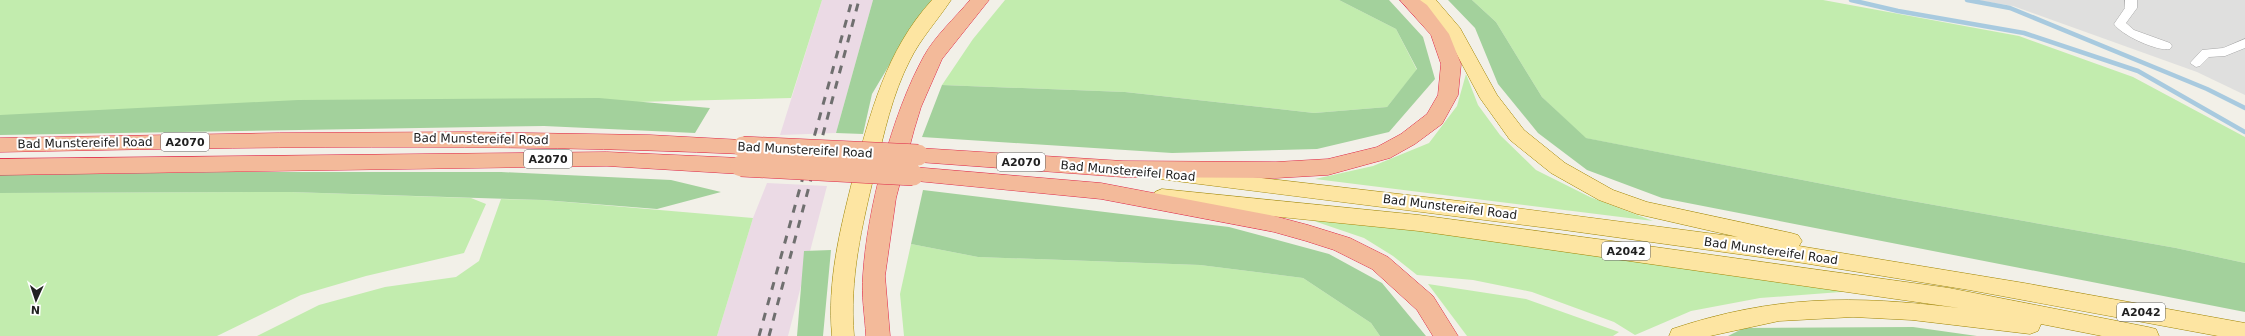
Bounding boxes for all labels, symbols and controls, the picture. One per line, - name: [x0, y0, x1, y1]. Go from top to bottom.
- street label: Bad Munstereifel Road: [413, 131, 549, 147]
- road number: A2070: [161, 133, 209, 151]
- street label: Bad Munstereifel Road: [17, 135, 153, 151]
- street label: Bad Munstereifel Road: [737, 139, 873, 161]
- road number: A2070: [524, 150, 572, 168]
- road number: A2070: [997, 153, 1045, 171]
- street label: Bad Munstereifel Road: [1060, 158, 1196, 184]
- street label: Bad Munstereifel Road: [1382, 192, 1518, 222]
- street label: Bad Munstereifel Road: [1703, 235, 1839, 267]
- road number: A2042: [1602, 242, 1650, 260]
- north arrow: [16, 280, 56, 320]
- text: N: [31, 303, 40, 316]
- road number: A2042: [2117, 303, 2165, 321]

